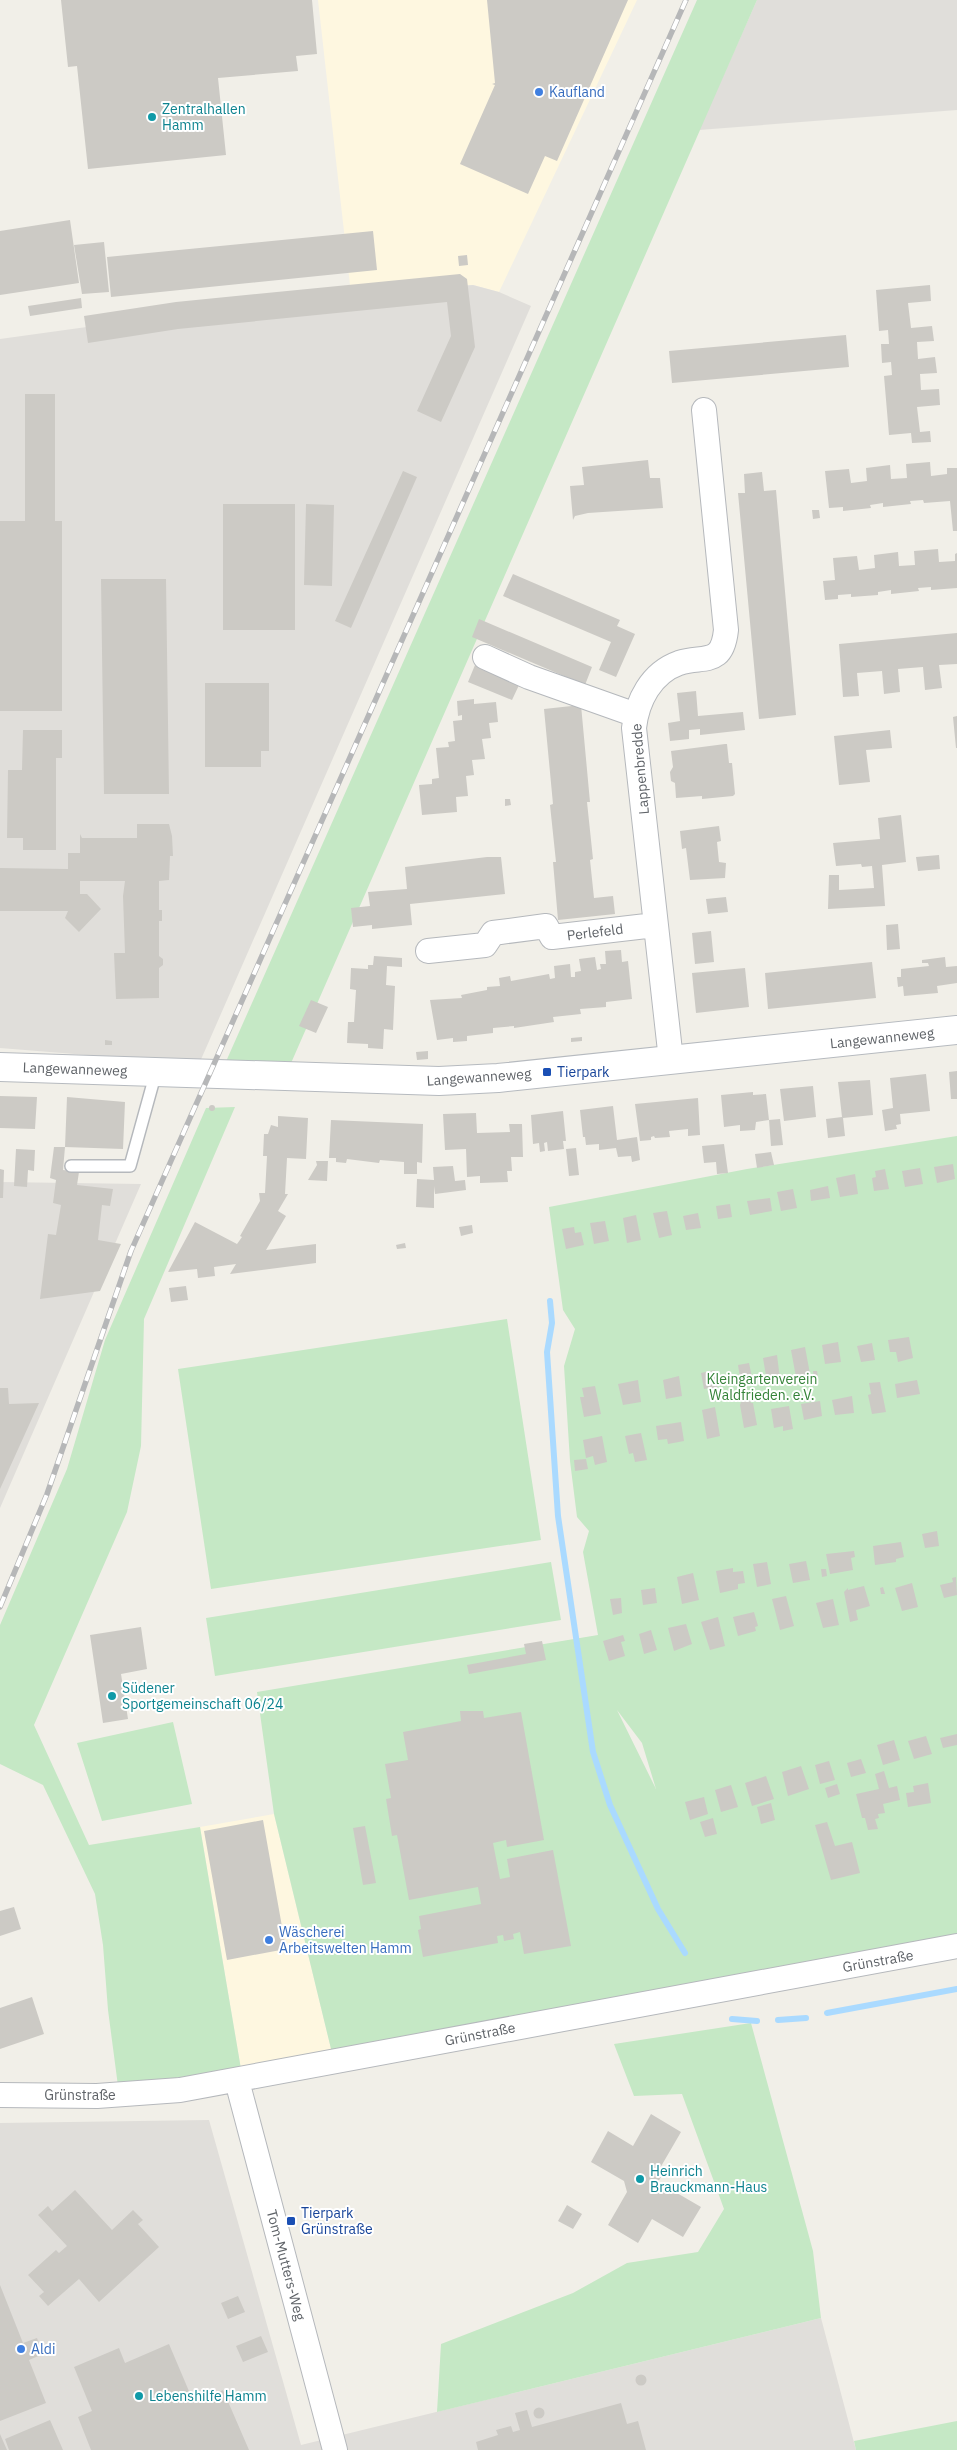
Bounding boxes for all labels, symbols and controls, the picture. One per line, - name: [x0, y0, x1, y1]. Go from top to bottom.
- place label: Kaufland: [549, 83, 605, 101]
- marker: Kaufland: [533, 86, 545, 98]
- place label: Zentralhallen Hamm: [162, 100, 246, 134]
- marker: Zentralhallen Hamm: [146, 111, 158, 123]
- street label: Lappenbredde: [627, 723, 653, 815]
- street label: Perlefeld: [566, 920, 624, 944]
- street label: Langewanneweg: [829, 1024, 936, 1052]
- street label: Langewanneweg: [22, 1058, 128, 1080]
- place label: Tierpark: [557, 1063, 610, 1081]
- street label: Langewanneweg: [426, 1064, 532, 1090]
- marker: Tierpark: [541, 1066, 553, 1078]
- park label: Kleingartenverein Waldfrieden. e.V.: [707, 1370, 817, 1404]
- place label: Südener Sportgemeinschaft 06/24: [122, 1679, 283, 1713]
- marker: Südener Sportgemeinschaft 06/24: [106, 1690, 118, 1702]
- place label: Wäscherei Arbeitswelten Hamm: [279, 1923, 412, 1957]
- marker: Wäscherei Arbeitswelten Hamm: [263, 1934, 275, 1946]
- street label: Grünstraße: [841, 1946, 915, 1976]
- street label: Grünstraße: [443, 2018, 517, 2050]
- street label: Grünstraße: [44, 2086, 116, 2104]
- place label: Heinrich Brauckmann-Haus: [650, 2162, 768, 2196]
- marker: Heinrich Brauckmann-Haus: [634, 2173, 646, 2185]
- place label: Tierpark Grünstraße: [301, 2204, 373, 2238]
- street label: Tom-Mutters-Weg: [263, 2208, 310, 2323]
- marker: Tierpark Grünstraße: [285, 2215, 297, 2227]
- place label: Aldi: [31, 2340, 55, 2358]
- marker: Aldi: [15, 2343, 27, 2355]
- place label: Lebenshilfe Hamm: [149, 2387, 267, 2405]
- marker: Lebenshilfe Hamm: [133, 2390, 145, 2402]

